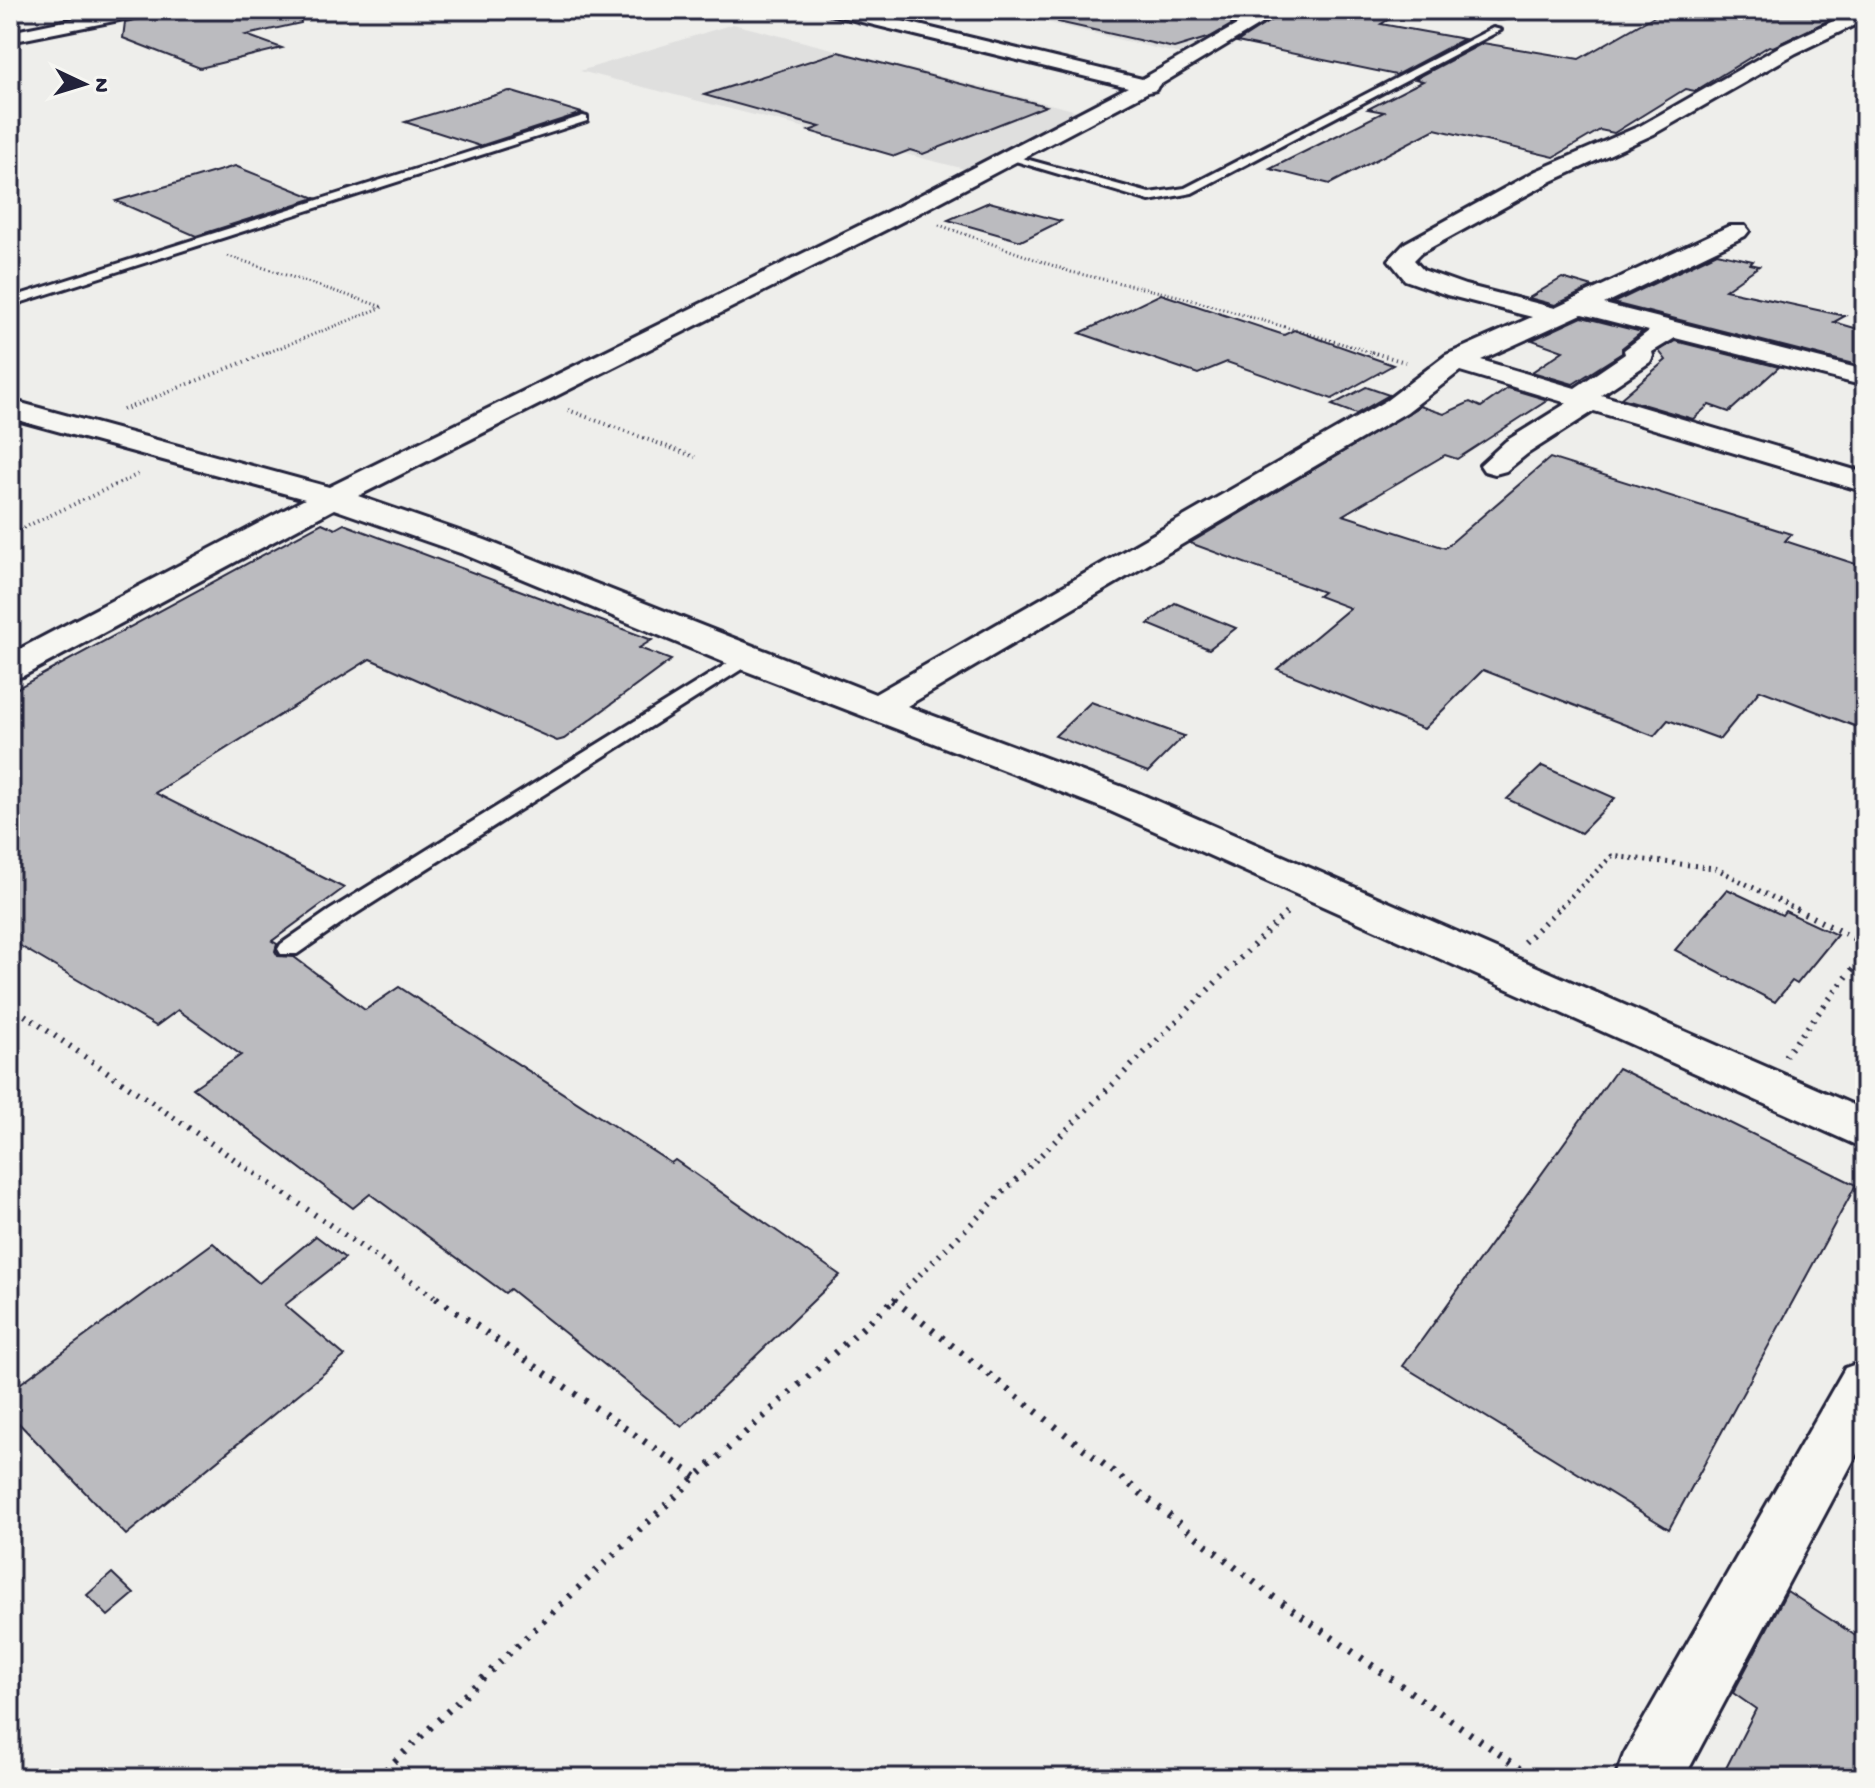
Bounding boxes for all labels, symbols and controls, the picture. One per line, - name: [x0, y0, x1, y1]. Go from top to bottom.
- north arrow: [44, 44, 124, 124]
- text: N: [86, 77, 113, 93]

